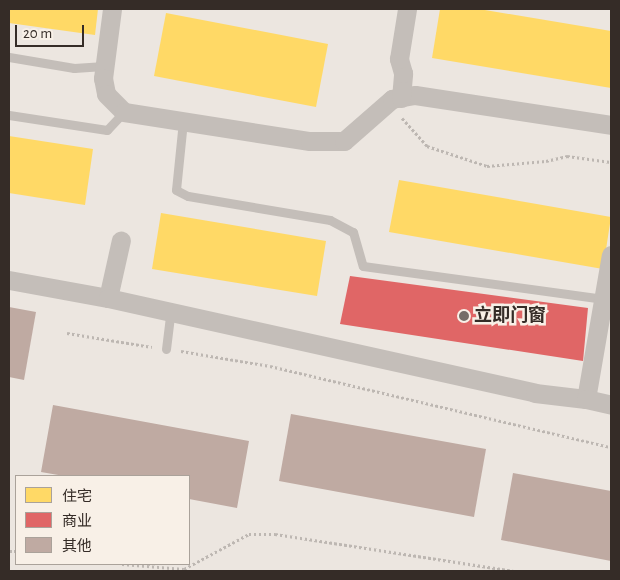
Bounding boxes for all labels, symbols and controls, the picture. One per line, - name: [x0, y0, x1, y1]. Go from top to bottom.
- scale bar: [18, 15, 86, 47]
- text: 20 m: [23, 26, 52, 41]
- place label: 立即门窗: [474, 305, 546, 327]
- marker: 立即门窗: [458, 310, 470, 322]
- legend: [15, 475, 190, 565]
- text: 住宅: [62, 489, 92, 504]
- text: 商业: [62, 514, 92, 529]
- text: 其他: [62, 539, 92, 554]

